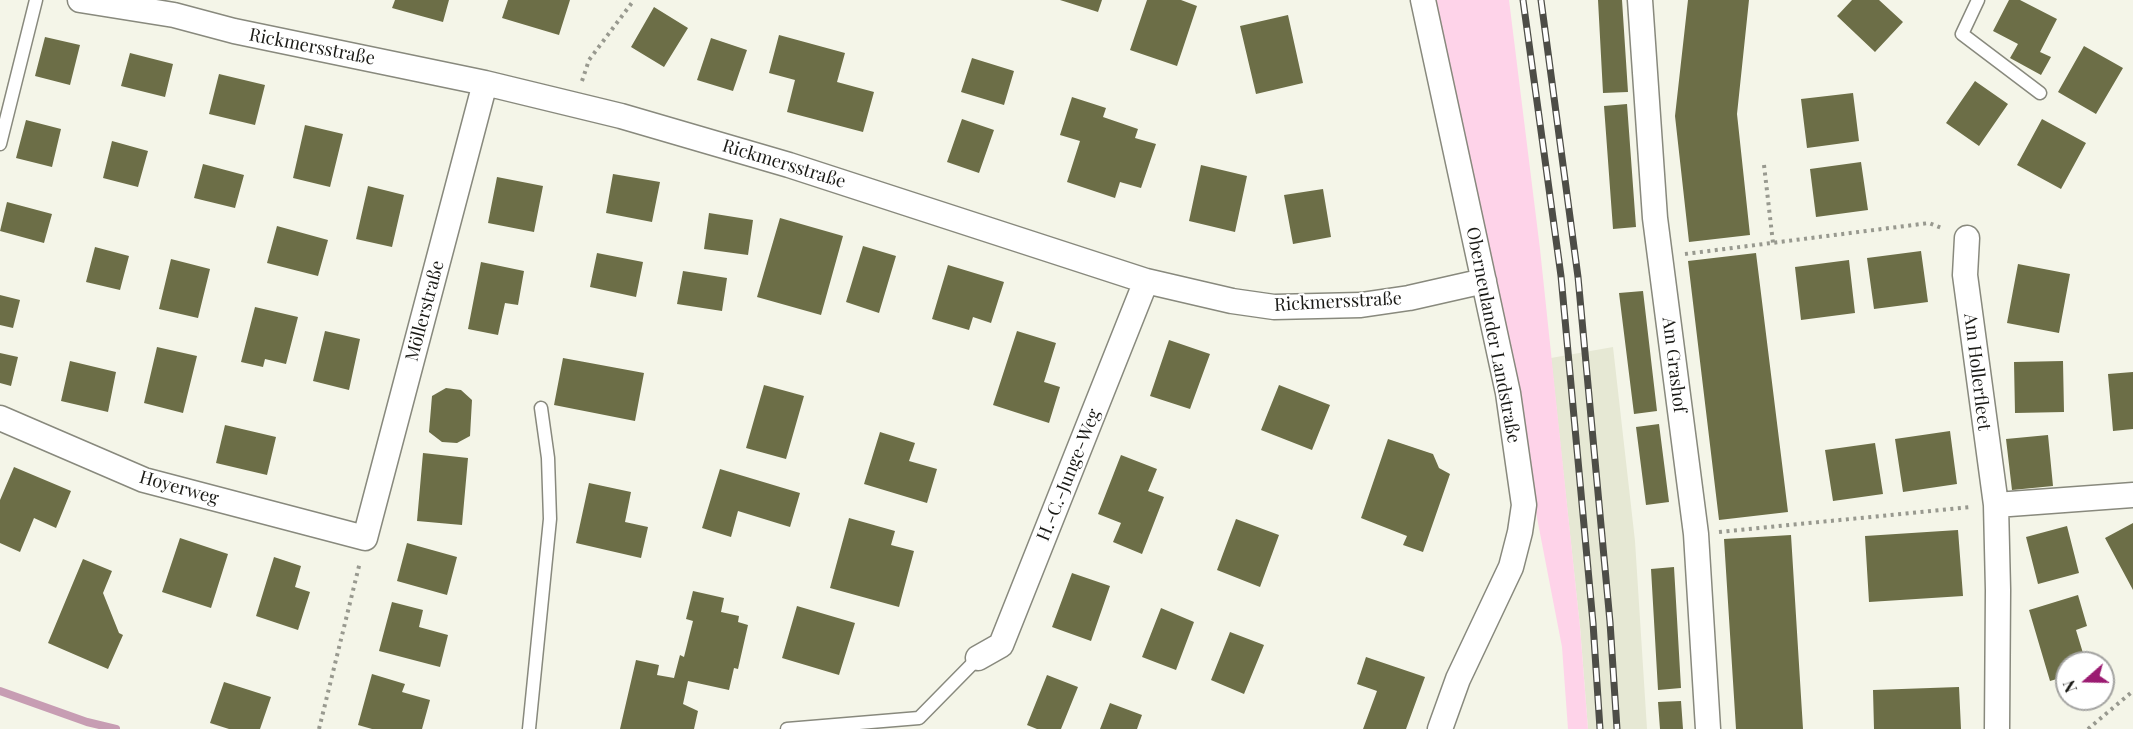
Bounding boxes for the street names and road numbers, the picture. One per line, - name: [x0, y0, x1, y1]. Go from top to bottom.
- street label: Rickmersstraße: [247, 24, 377, 70]
- street label: Rickmersstraße: [720, 135, 848, 193]
- street label: Oberneulander Landstraße: [1461, 225, 1525, 445]
- street label: Möllerstraße: [401, 258, 449, 364]
- street label: Rickmersstraße: [1274, 288, 1402, 316]
- street label: Am Hollerfleet: [1959, 312, 1995, 432]
- street label: Am Grashof: [1657, 316, 1691, 414]
- street label: H.-C.-Junge-Weg: [1033, 406, 1105, 544]
- street label: Hoyerweg: [137, 466, 221, 510]

